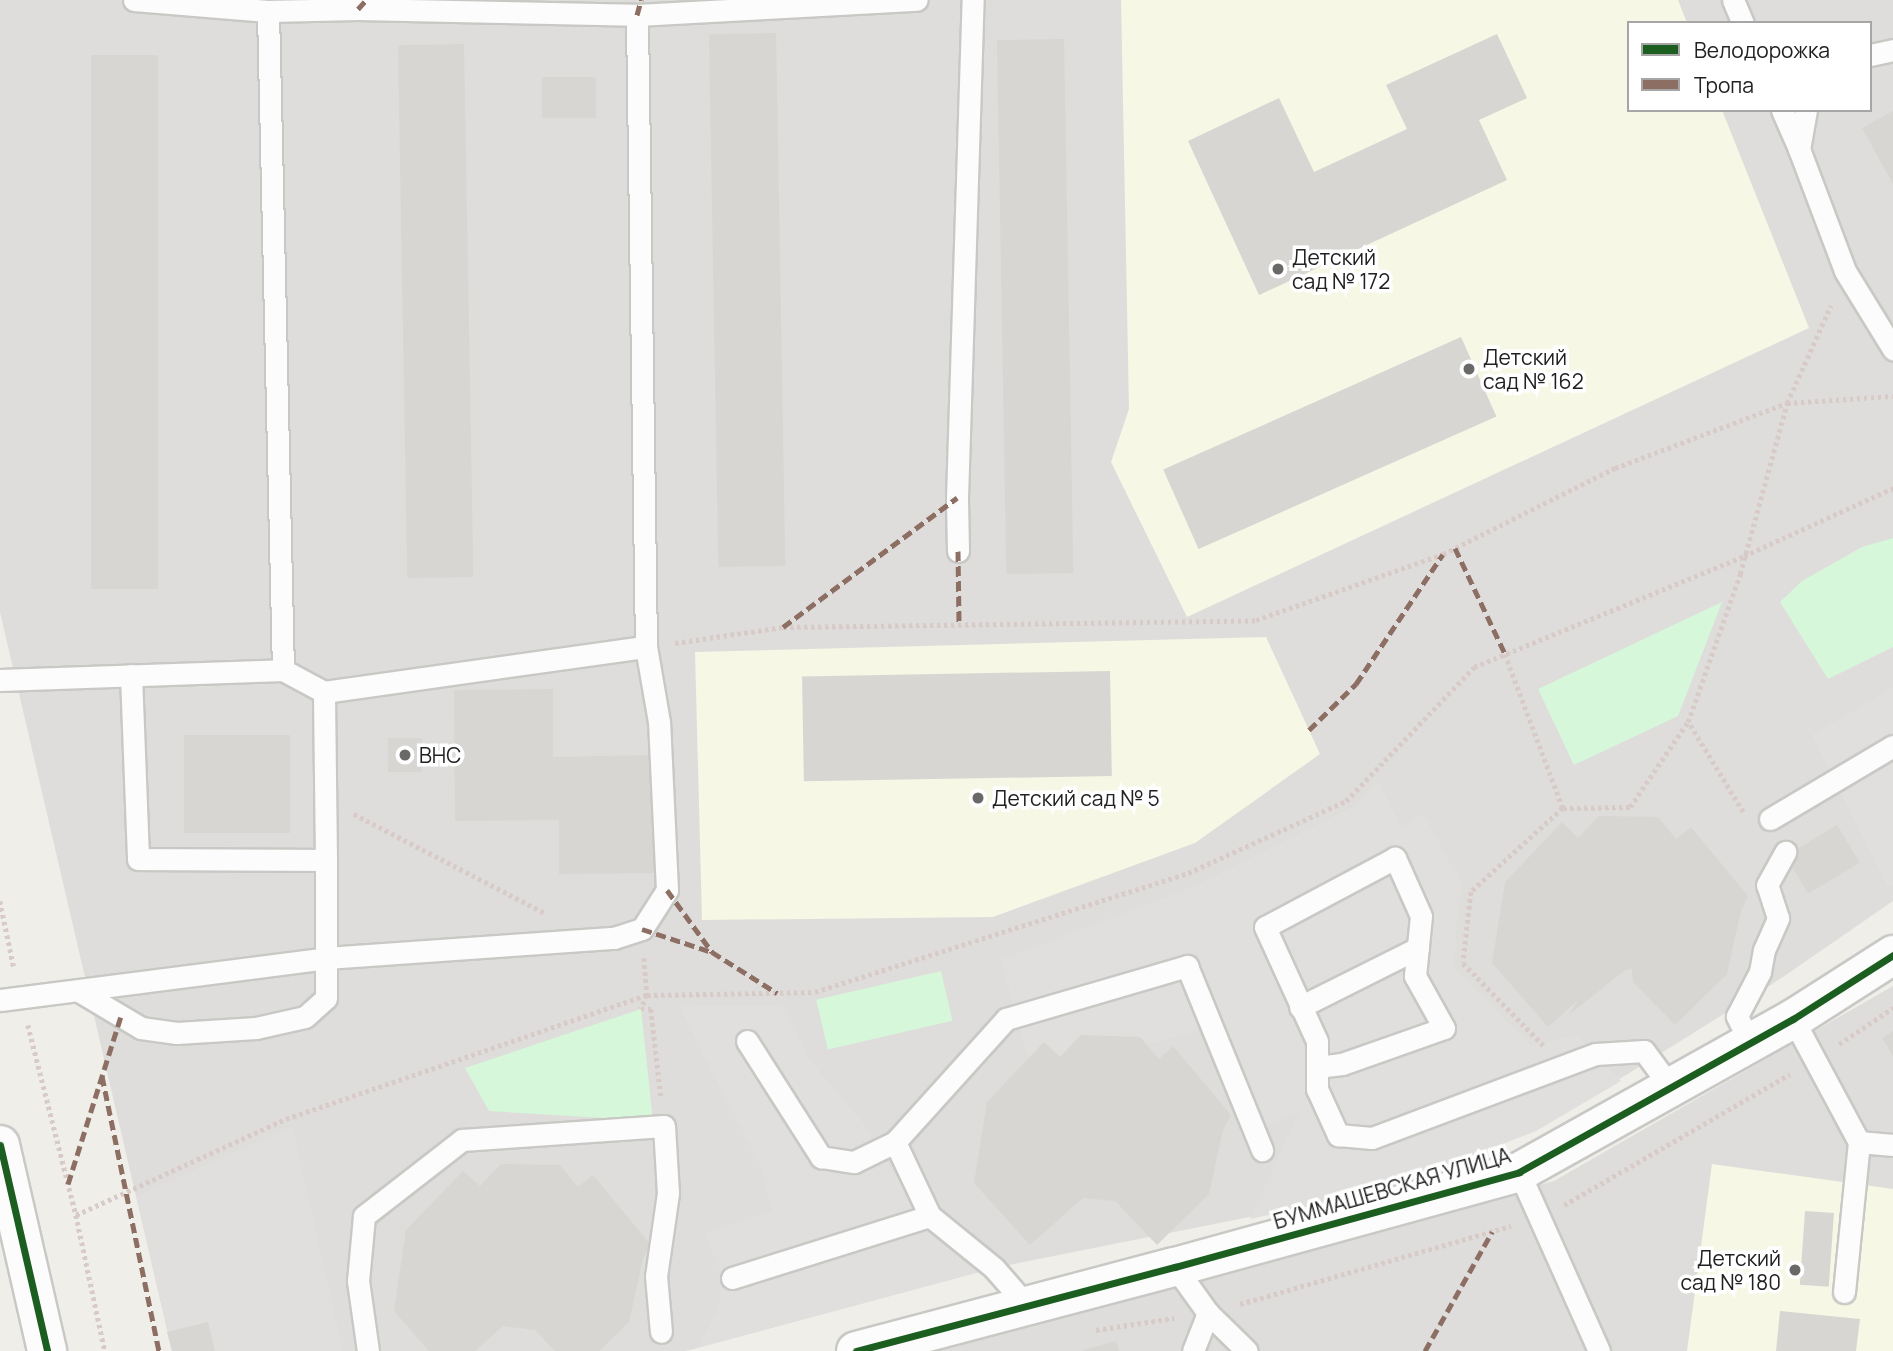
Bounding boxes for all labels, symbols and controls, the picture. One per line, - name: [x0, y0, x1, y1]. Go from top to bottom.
- legend: [1627, 21, 1872, 112]
- text: Велодорожка: [1694, 36, 1830, 64]
- text: Тропа: [1694, 71, 1754, 99]
- place label: Детский сад № 172: [1292, 244, 1390, 294]
- marker: Детский сад № 172: [1270, 261, 1286, 277]
- place label: Детский сад № 162: [1483, 344, 1584, 394]
- marker: Детский сад № 162: [1461, 361, 1477, 377]
- place label: ВНС: [419, 742, 461, 768]
- marker: ВНС: [397, 747, 413, 763]
- place label: Детский сад № 5: [992, 785, 1160, 811]
- marker: Детский сад № 5: [970, 790, 986, 806]
- street label: БУММАШЕВСКАЯ УЛИЦА: [1271, 1142, 1513, 1234]
- place label: Детский сад № 180: [1680, 1245, 1781, 1295]
- marker: Детский сад № 180: [1787, 1262, 1803, 1278]

